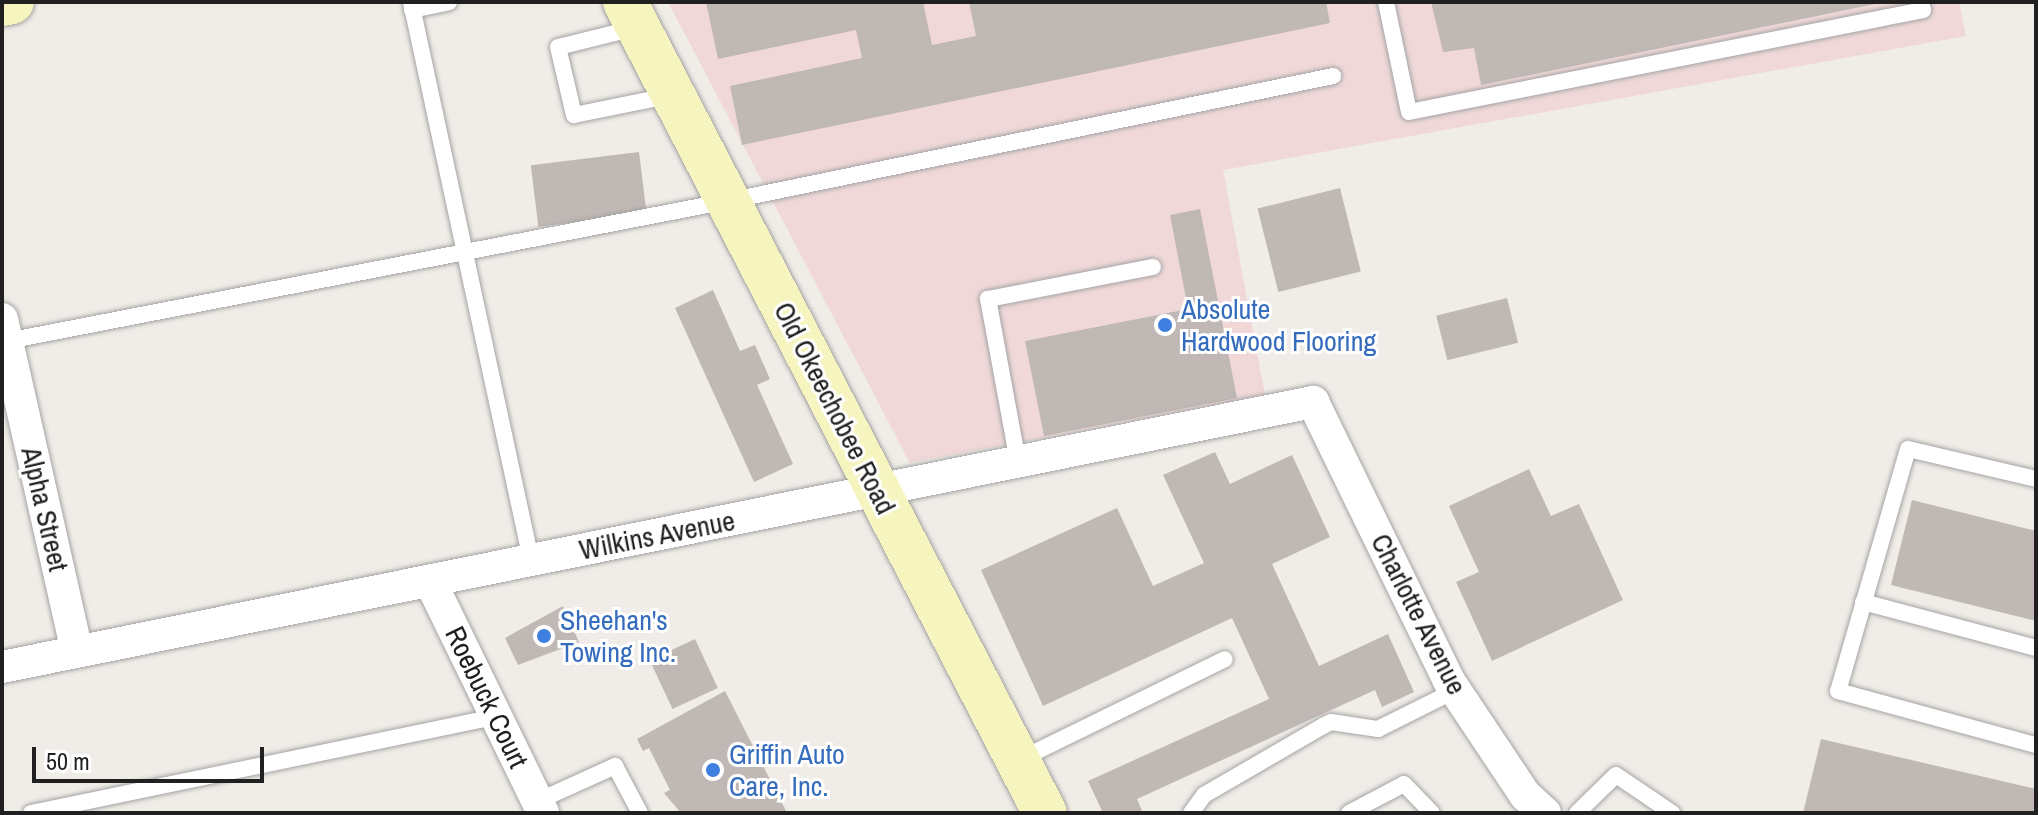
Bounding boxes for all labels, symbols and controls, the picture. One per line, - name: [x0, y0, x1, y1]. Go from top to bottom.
- place label: Absolute Hardwood Flooring: [1181, 292, 1376, 358]
- street label: Old Okeechobee Road: [767, 296, 903, 520]
- marker: Absolute Hardwood Flooring: [1156, 316, 1174, 334]
- street label: Alpha Street: [14, 444, 76, 574]
- street label: Wilkins Avenue: [576, 503, 738, 567]
- street label: Charlotte Avenue: [1364, 528, 1474, 700]
- place label: Sheehan's Towing Inc.: [560, 603, 676, 669]
- street label: Roebuck Court: [438, 621, 536, 773]
- marker: Sheehan's Towing Inc.: [535, 627, 553, 645]
- scale bar: [36, 731, 268, 781]
- place label: Griffin Auto Care, Inc.: [729, 737, 846, 803]
- text: 50 m: [46, 745, 90, 777]
- marker: Griffin Auto Care, Inc.: [704, 761, 722, 779]

